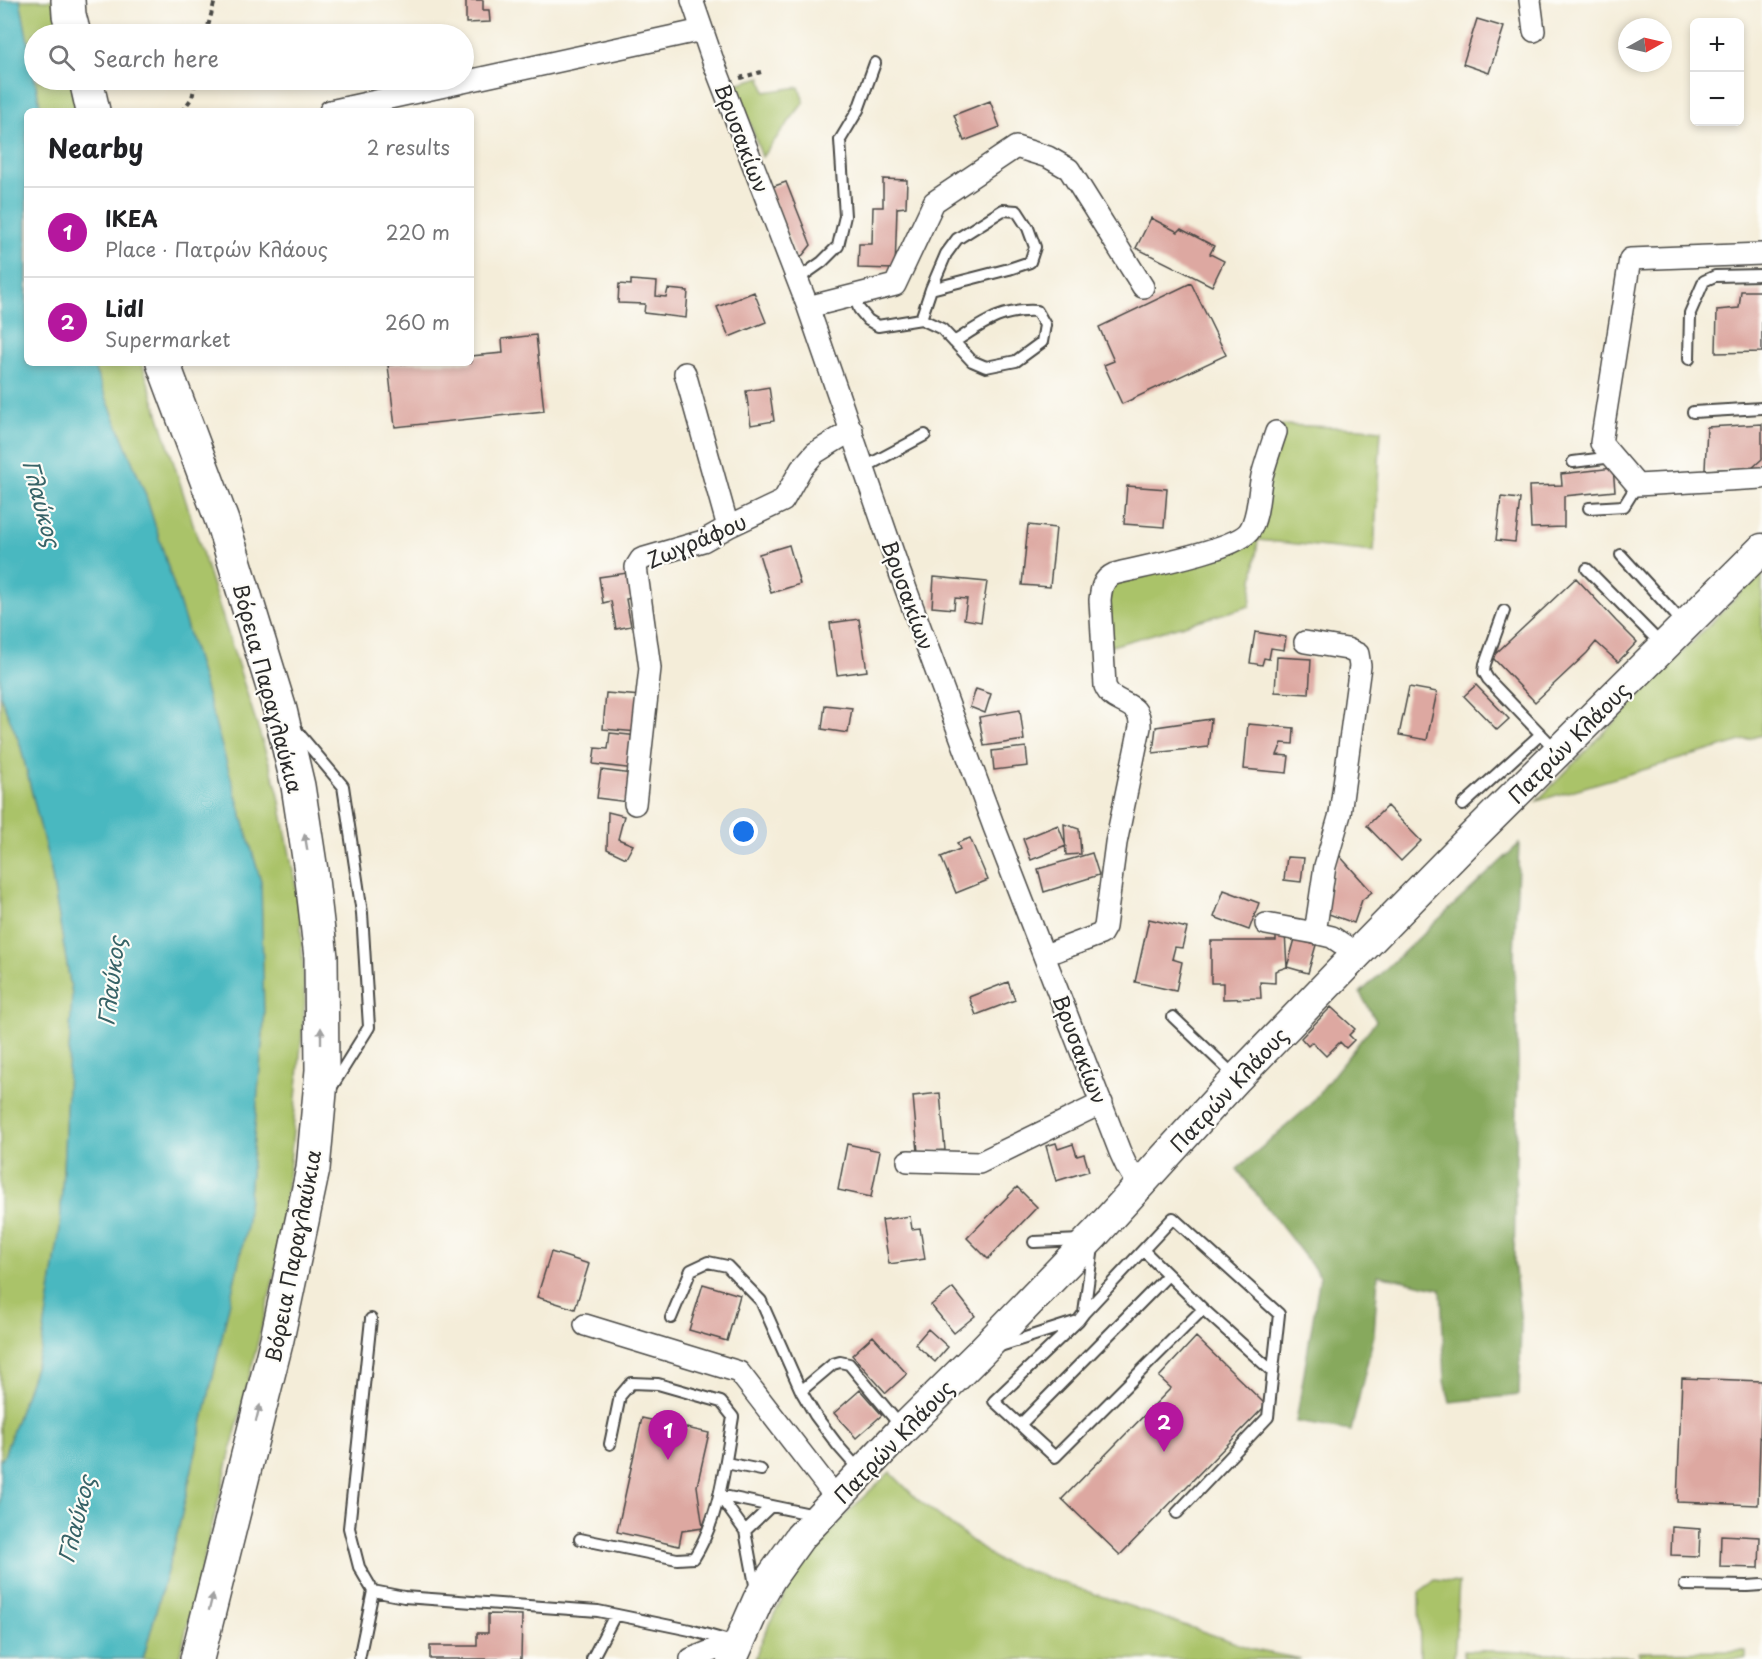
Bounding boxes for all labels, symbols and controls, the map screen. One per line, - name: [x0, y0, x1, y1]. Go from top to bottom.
- north arrow: [1618, 18, 1672, 72]
- map controls: [1690, 18, 1744, 126]
- button: +: [1690, 18, 1744, 72]
- search box: [24, 24, 474, 90]
- icon: search: [45, 41, 78, 74]
- text: Search here: [93, 41, 219, 74]
- button: −: [1690, 72, 1744, 126]
- street label: Βρυσακίων: [708, 79, 778, 197]
- text: Nearby: [48, 128, 143, 167]
- text: 2 results: [367, 132, 450, 162]
- text: IKEA: [105, 201, 158, 234]
- text: 1: [63, 217, 72, 247]
- text: 220 m: [386, 217, 450, 247]
- text: Place · Πατρών Κλάους: [105, 234, 328, 264]
- text: Lidl: [105, 291, 144, 324]
- text: 2: [60, 307, 75, 337]
- text: 260 m: [385, 307, 450, 337]
- text: Supermarket: [105, 324, 231, 354]
- water label: Γλαύκος: [16, 456, 71, 552]
- street label: Ζωγράφου: [641, 505, 751, 575]
- street label: Βρυσακίων: [874, 536, 944, 654]
- street label: Βόρεια Παραγλαύκια: [226, 579, 313, 797]
- street label: Πατρών Κλάους: [1500, 674, 1636, 810]
- your location: [729, 817, 758, 846]
- one-way arrow: [302, 832, 311, 851]
- water label: Γλαύκος: [88, 933, 132, 1027]
- street label: Βρυσακίων: [1046, 990, 1116, 1108]
- street label: Πατρών Κλάους: [1161, 1019, 1295, 1159]
- one-way arrow: [317, 1026, 326, 1045]
- street label: Βόρεια Παραγλαύκια: [256, 1146, 328, 1365]
- street label: Πατρών Κλάους: [826, 1372, 960, 1510]
- pin: 2: [1144, 1402, 1184, 1452]
- one-way arrow: [254, 1404, 264, 1422]
- pin: 1: [648, 1410, 688, 1460]
- water label: Γλαύκος: [48, 1470, 102, 1566]
- one-way arrow: [206, 1593, 216, 1611]

